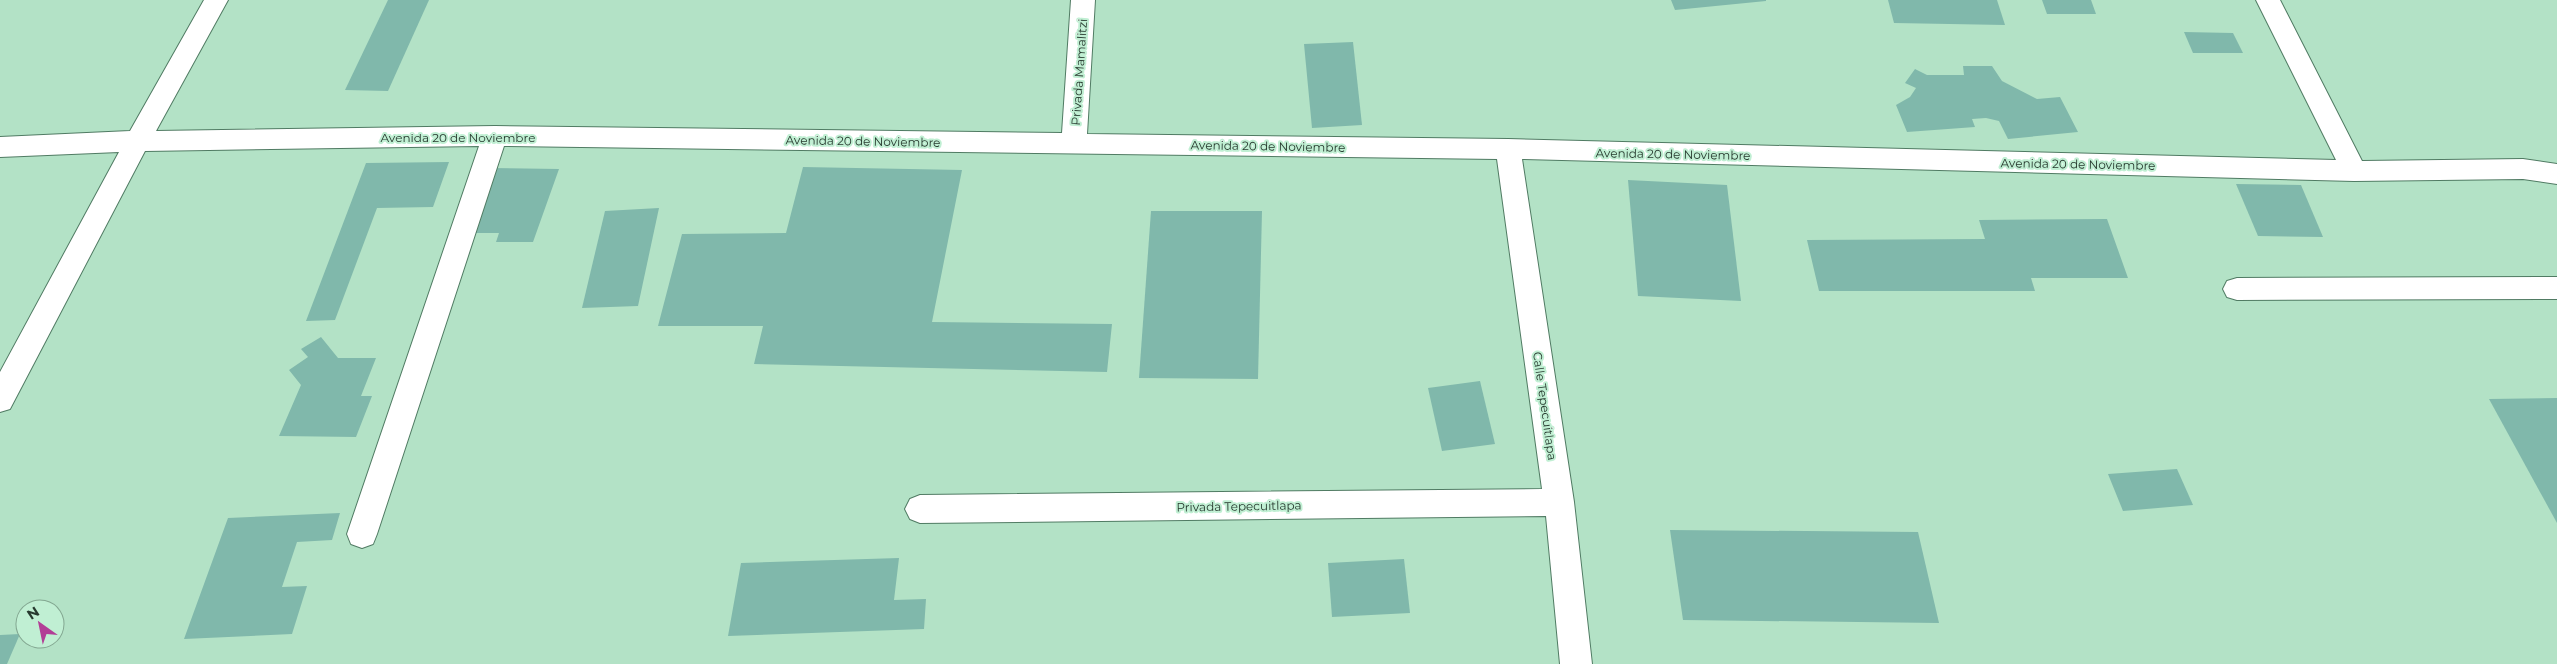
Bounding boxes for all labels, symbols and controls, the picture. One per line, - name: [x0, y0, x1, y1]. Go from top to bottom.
- street label: Privada Mamalitzi: [1068, 18, 1090, 126]
- street label: Avenida 20 de Noviembre: [381, 130, 535, 145]
- street label: Avenida 20 de Noviembre: [785, 132, 941, 150]
- street label: Avenida 20 de Noviembre: [1190, 137, 1346, 155]
- street label: Avenida 20 de Noviembre: [1595, 145, 1751, 163]
- street label: Avenida 20 de Noviembre: [2000, 155, 2156, 173]
- street label: Calle Tepecuitlapa: [1530, 351, 1560, 461]
- street label: Privada Tepecuitlapa: [1176, 497, 1302, 515]
- north arrow: [15, 599, 65, 649]
- text: N: [23, 602, 43, 624]

